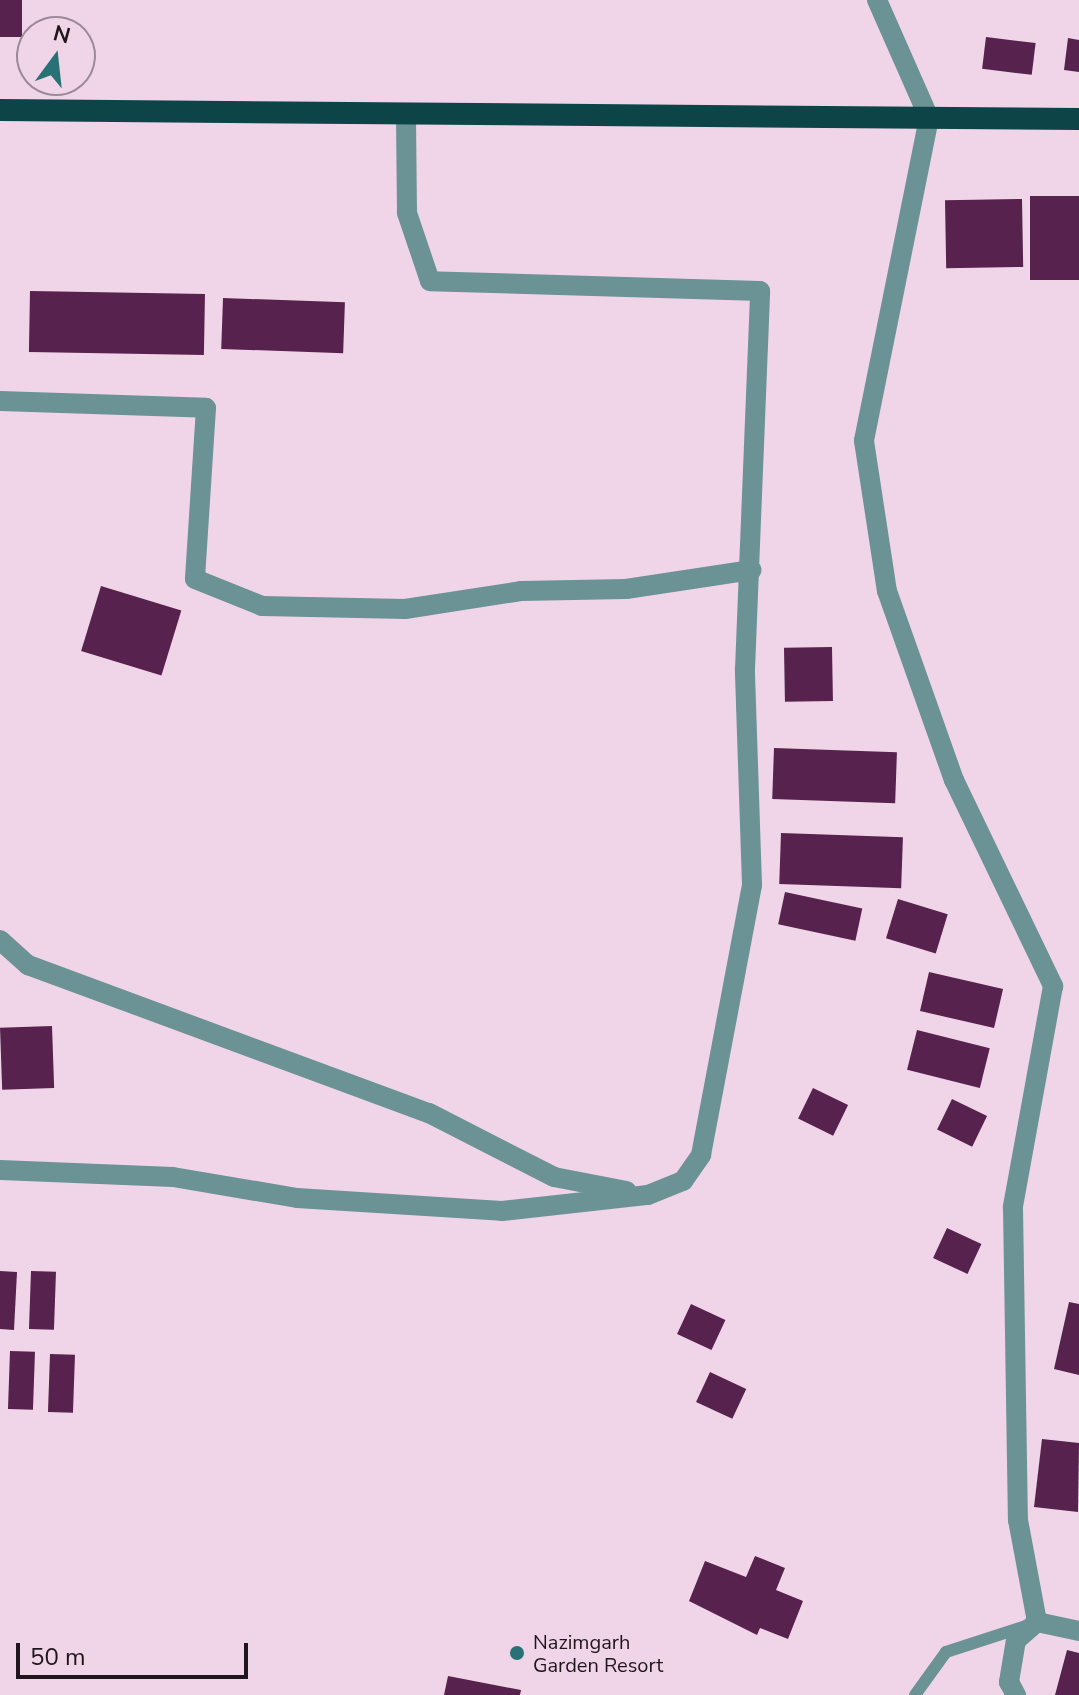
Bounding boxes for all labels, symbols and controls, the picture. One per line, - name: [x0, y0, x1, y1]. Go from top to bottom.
- north arrow: [16, 16, 96, 96]
- text: N: [50, 18, 74, 51]
- scale bar: [20, 1627, 252, 1677]
- place label: Nazimgarh Garden Resort: [533, 1630, 663, 1677]
- text: 50 m: [30, 1641, 86, 1673]
- marker: Nazimgarh Garden Resort: [508, 1644, 526, 1662]

